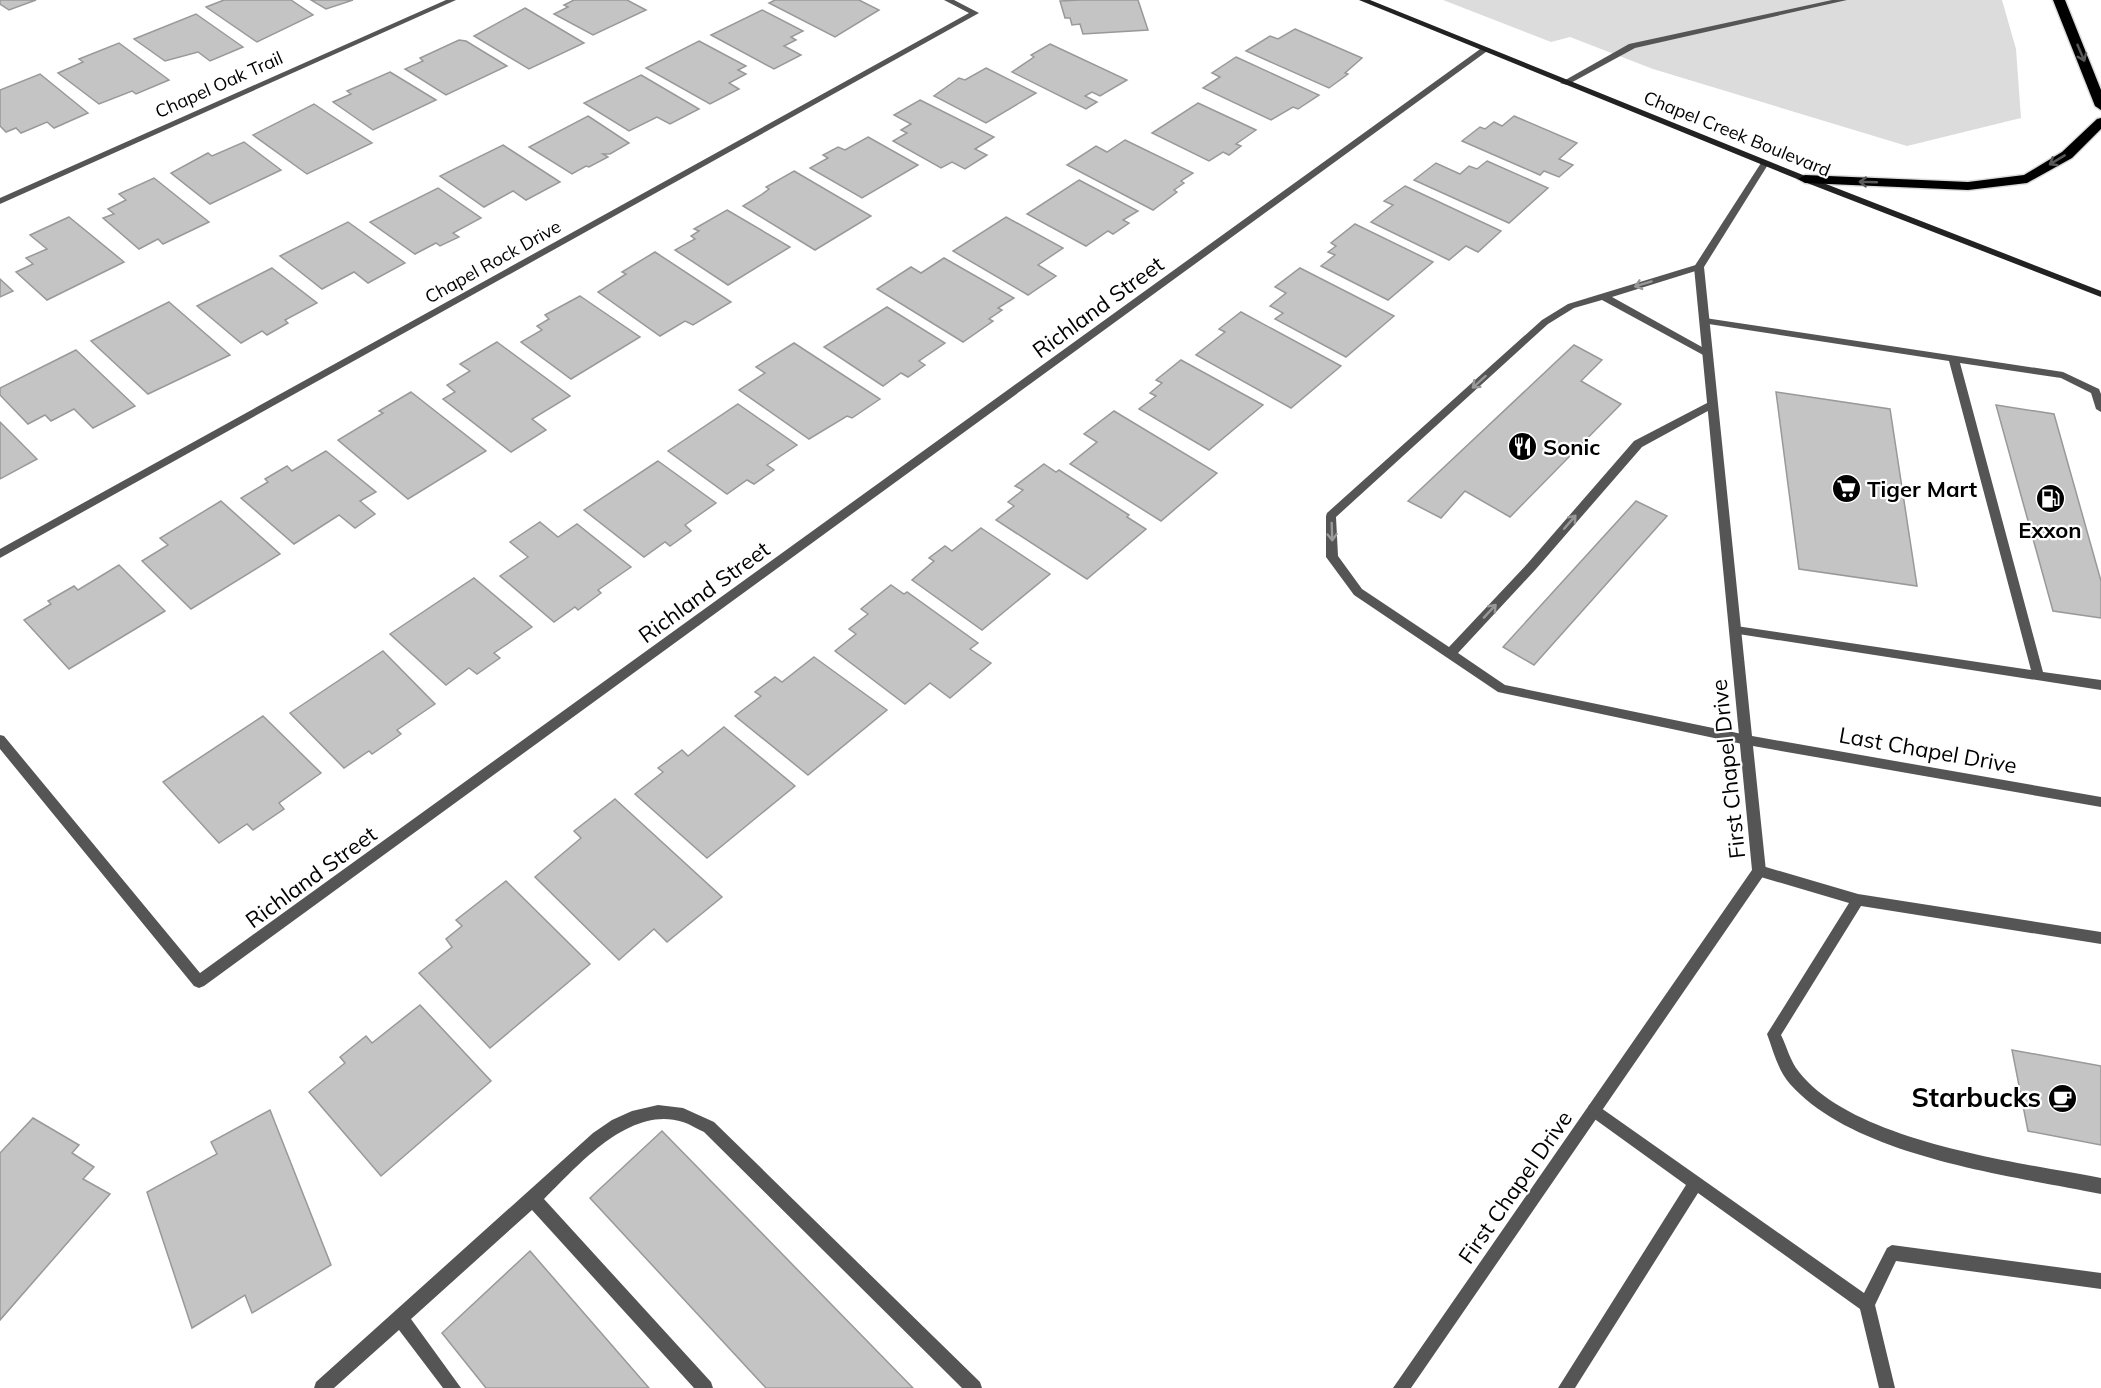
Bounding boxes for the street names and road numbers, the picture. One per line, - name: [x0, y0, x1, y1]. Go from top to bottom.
- street label: Chapel Oak Trail: [151, 46, 286, 123]
- street label: Chapel Creek Boulevard: [1640, 85, 1834, 182]
- street label: Chapel Rock Drive: [421, 215, 565, 308]
- street label: Richland Street: [1027, 250, 1169, 364]
- street label: Richland Street: [633, 535, 775, 649]
- street label: First Chapel Drive: [1705, 678, 1751, 860]
- street label: Last Chapel Drive: [1837, 721, 2019, 779]
- street label: Richland Street: [240, 820, 382, 934]
- street label: First Chapel Drive: [1452, 1105, 1578, 1269]

